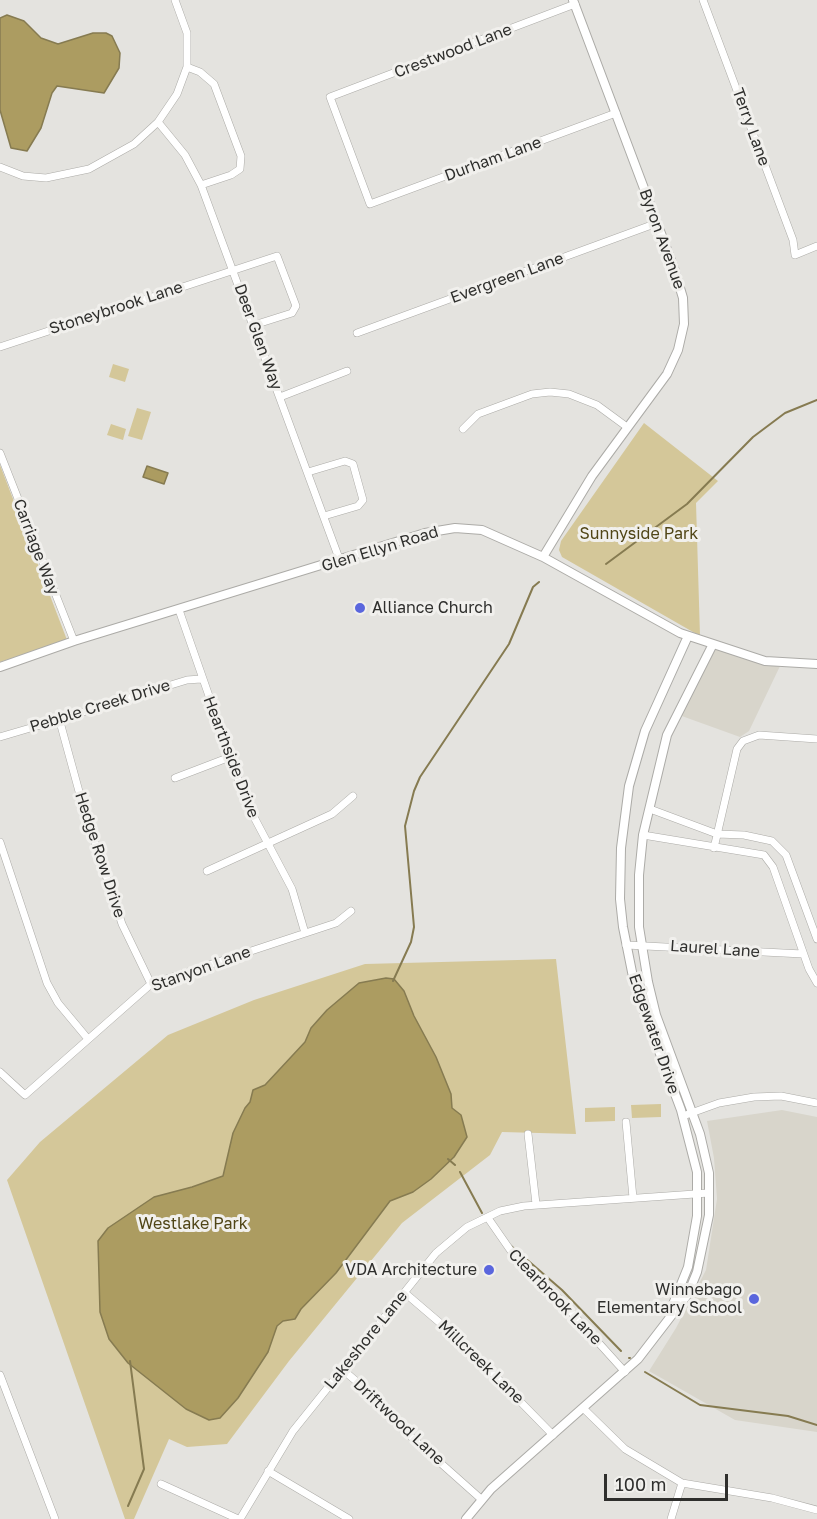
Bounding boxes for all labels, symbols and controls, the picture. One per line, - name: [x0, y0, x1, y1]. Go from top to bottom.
- street label: Crestwood Lane: [391, 20, 515, 82]
- street label: Terry Lane: [728, 86, 774, 168]
- street label: Durham Lane: [442, 133, 544, 185]
- street label: Byron Avenue: [635, 186, 689, 292]
- street label: Evergreen Lane: [448, 249, 566, 307]
- street label: Stoneybrook Lane: [47, 277, 185, 339]
- street label: Deer Glen Way: [230, 281, 286, 393]
- street label: Carriage Way: [9, 496, 63, 598]
- street label: Glen Ellyn Road: [319, 522, 441, 576]
- park label: Sunnyside Park: [580, 524, 698, 544]
- place label: Alliance Church: [372, 598, 493, 618]
- marker: Alliance Church: [353, 601, 367, 615]
- street label: Pebble Creek Drive: [28, 676, 172, 736]
- street label: Hearthside Drive: [199, 693, 263, 821]
- street label: Hedge Row Drive: [71, 790, 129, 920]
- street label: Laurel Lane: [669, 936, 761, 962]
- street label: Stanyon Lane: [149, 942, 253, 996]
- street label: Edgewater Drive: [624, 972, 684, 1096]
- park label: Westlake Park: [138, 1214, 248, 1234]
- street label: Clearbrook Lane: [504, 1245, 606, 1349]
- place label: VDA Architecture: [345, 1260, 477, 1280]
- marker: VDA Architecture: [482, 1263, 496, 1277]
- place label: Winnebago Elementary School: [597, 1280, 742, 1318]
- street label: Lakeshore Lane: [320, 1287, 412, 1393]
- marker: Winnebago Elementary School: [747, 1292, 761, 1306]
- street label: Millcreek Lane: [434, 1316, 528, 1408]
- street label: Driftwood Lane: [349, 1375, 449, 1469]
- scale bar: [607, 1462, 732, 1500]
- text: 100 m: [615, 1473, 666, 1495]

